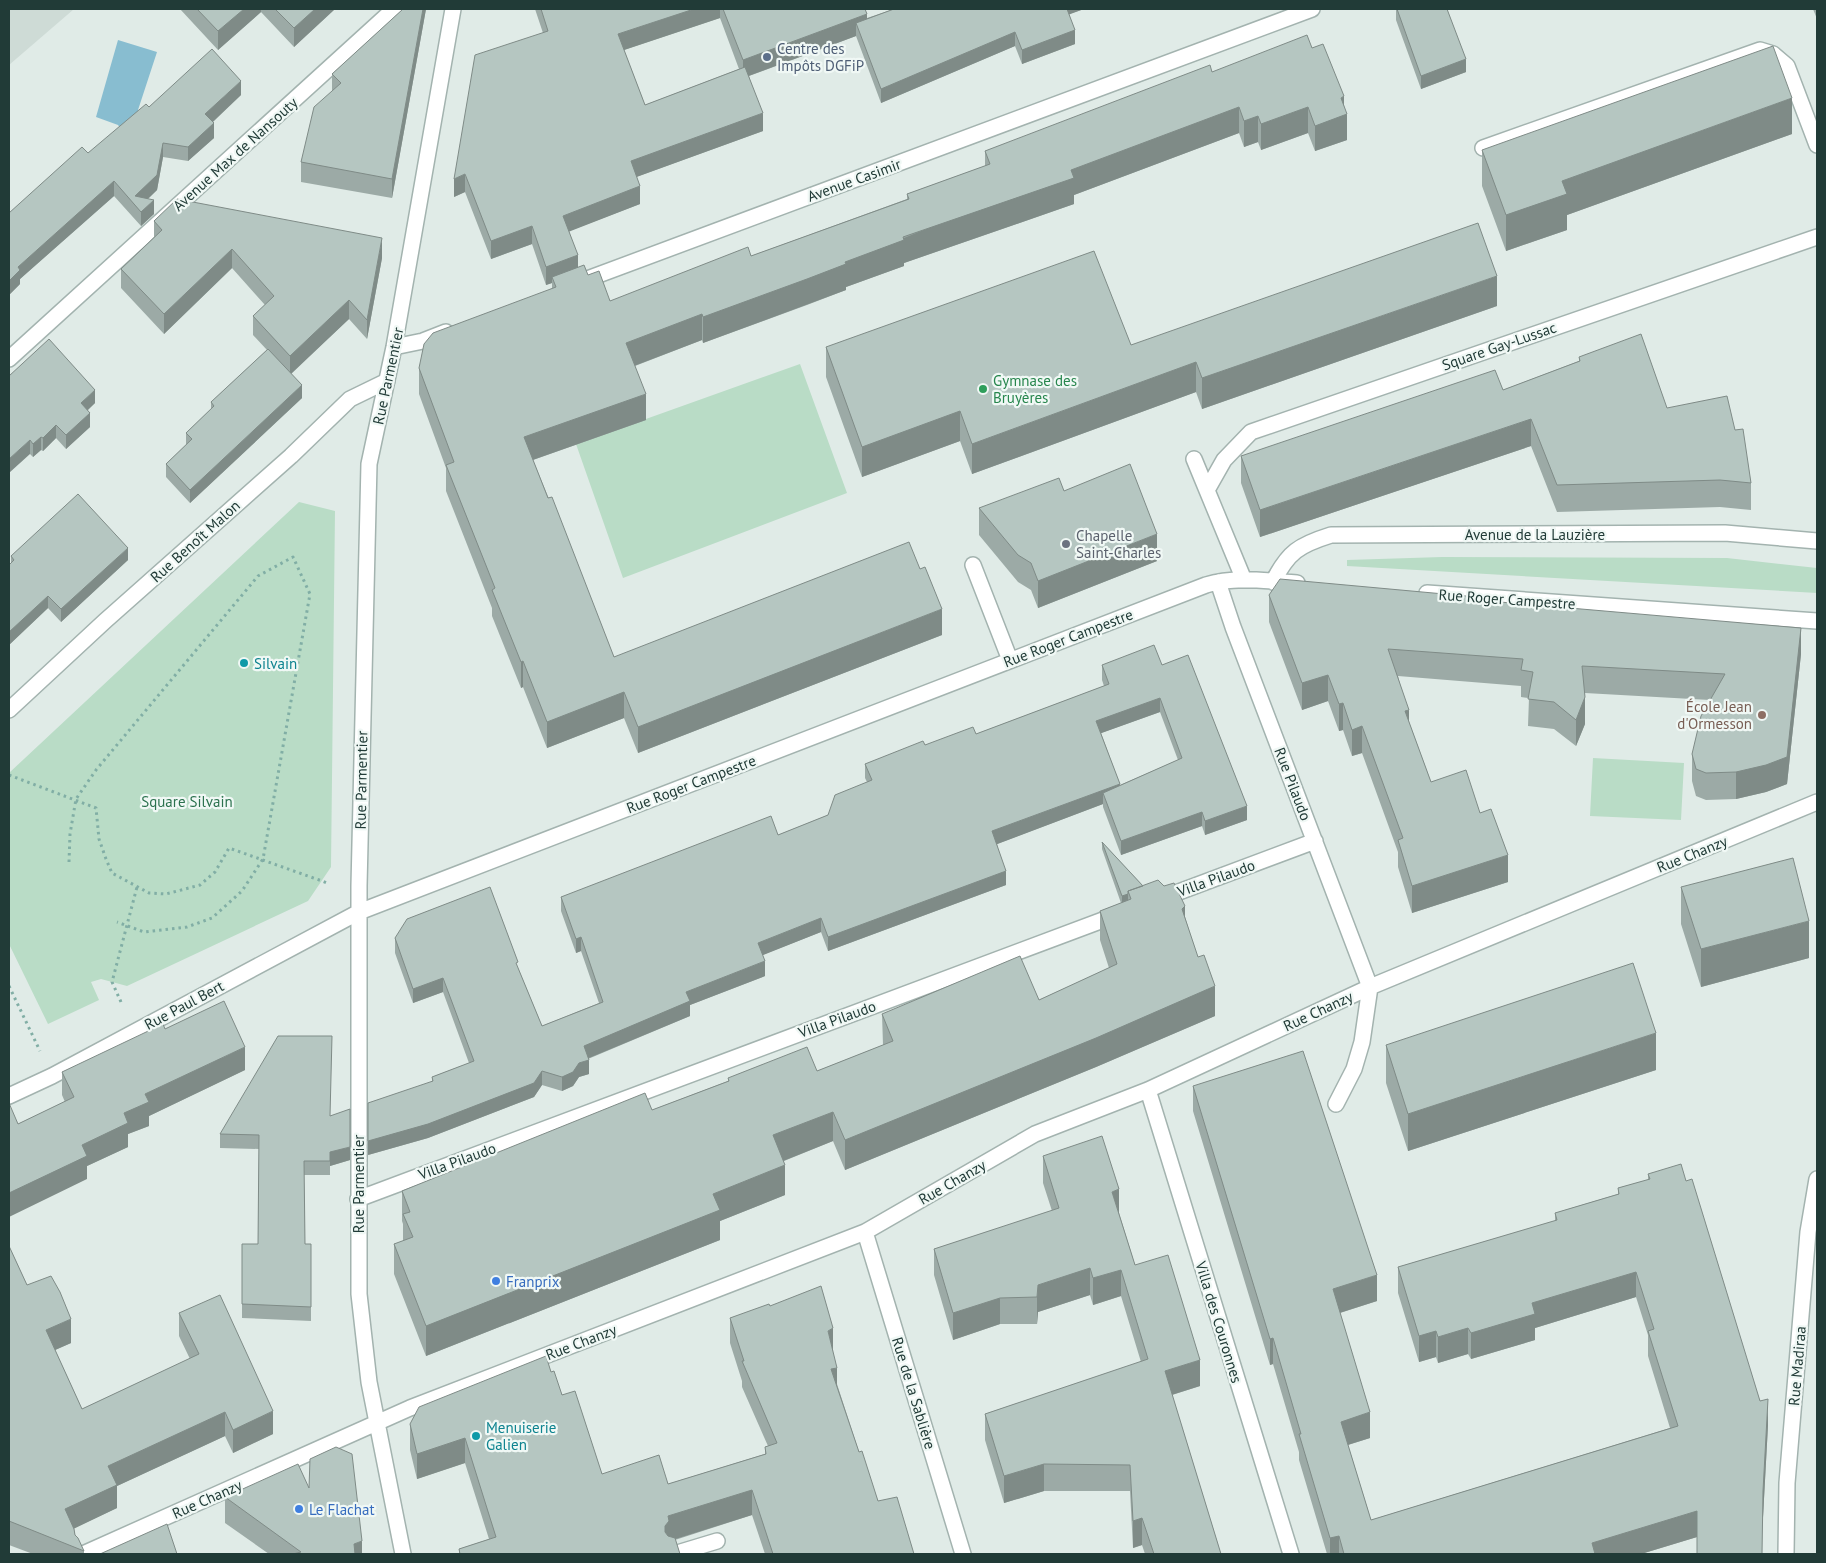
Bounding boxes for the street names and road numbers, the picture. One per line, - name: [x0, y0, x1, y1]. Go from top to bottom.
- street label: Avenue Max de Nansouty: [169, 93, 301, 215]
- street label: Avenue Casimir: [805, 154, 903, 206]
- street label: Square Gay-Lussac: [1439, 317, 1559, 374]
- street label: Rue Parmentier: [368, 326, 408, 426]
- street label: Rue Benoît Malon: [146, 496, 244, 586]
- street label: Avenue de la Lauzière: [1465, 525, 1605, 544]
- street label: Rue Roger Campestre: [1438, 585, 1576, 613]
- street label: Rue Roger Campestre: [1001, 605, 1135, 671]
- street label: Rue Parmentier: [351, 730, 371, 830]
- street label: Rue Pilaudo: [1270, 745, 1316, 823]
- street label: Rue Roger Campestre: [624, 751, 758, 817]
- street label: Rue Chanzy: [1654, 831, 1730, 877]
- street label: Villa Pilaudo: [1174, 855, 1257, 901]
- street label: Rue Paul Bert: [141, 976, 227, 1034]
- street label: Rue Chanzy: [1280, 987, 1356, 1035]
- street label: Villa Pilaudo: [795, 996, 878, 1042]
- street label: Rue Parmentier: [349, 1135, 368, 1233]
- street label: Villa Pilaudo: [415, 1138, 498, 1184]
- street label: Rue Chanzy: [915, 1155, 989, 1209]
- street label: Villa des Couronnes: [1191, 1258, 1247, 1385]
- street label: Rue Chanzy: [543, 1320, 619, 1364]
- street label: Rue Madiraa: [1784, 1325, 1810, 1407]
- street label: Rue de la Sablière: [888, 1335, 940, 1451]
- street label: Rue Chanzy: [169, 1475, 245, 1523]

